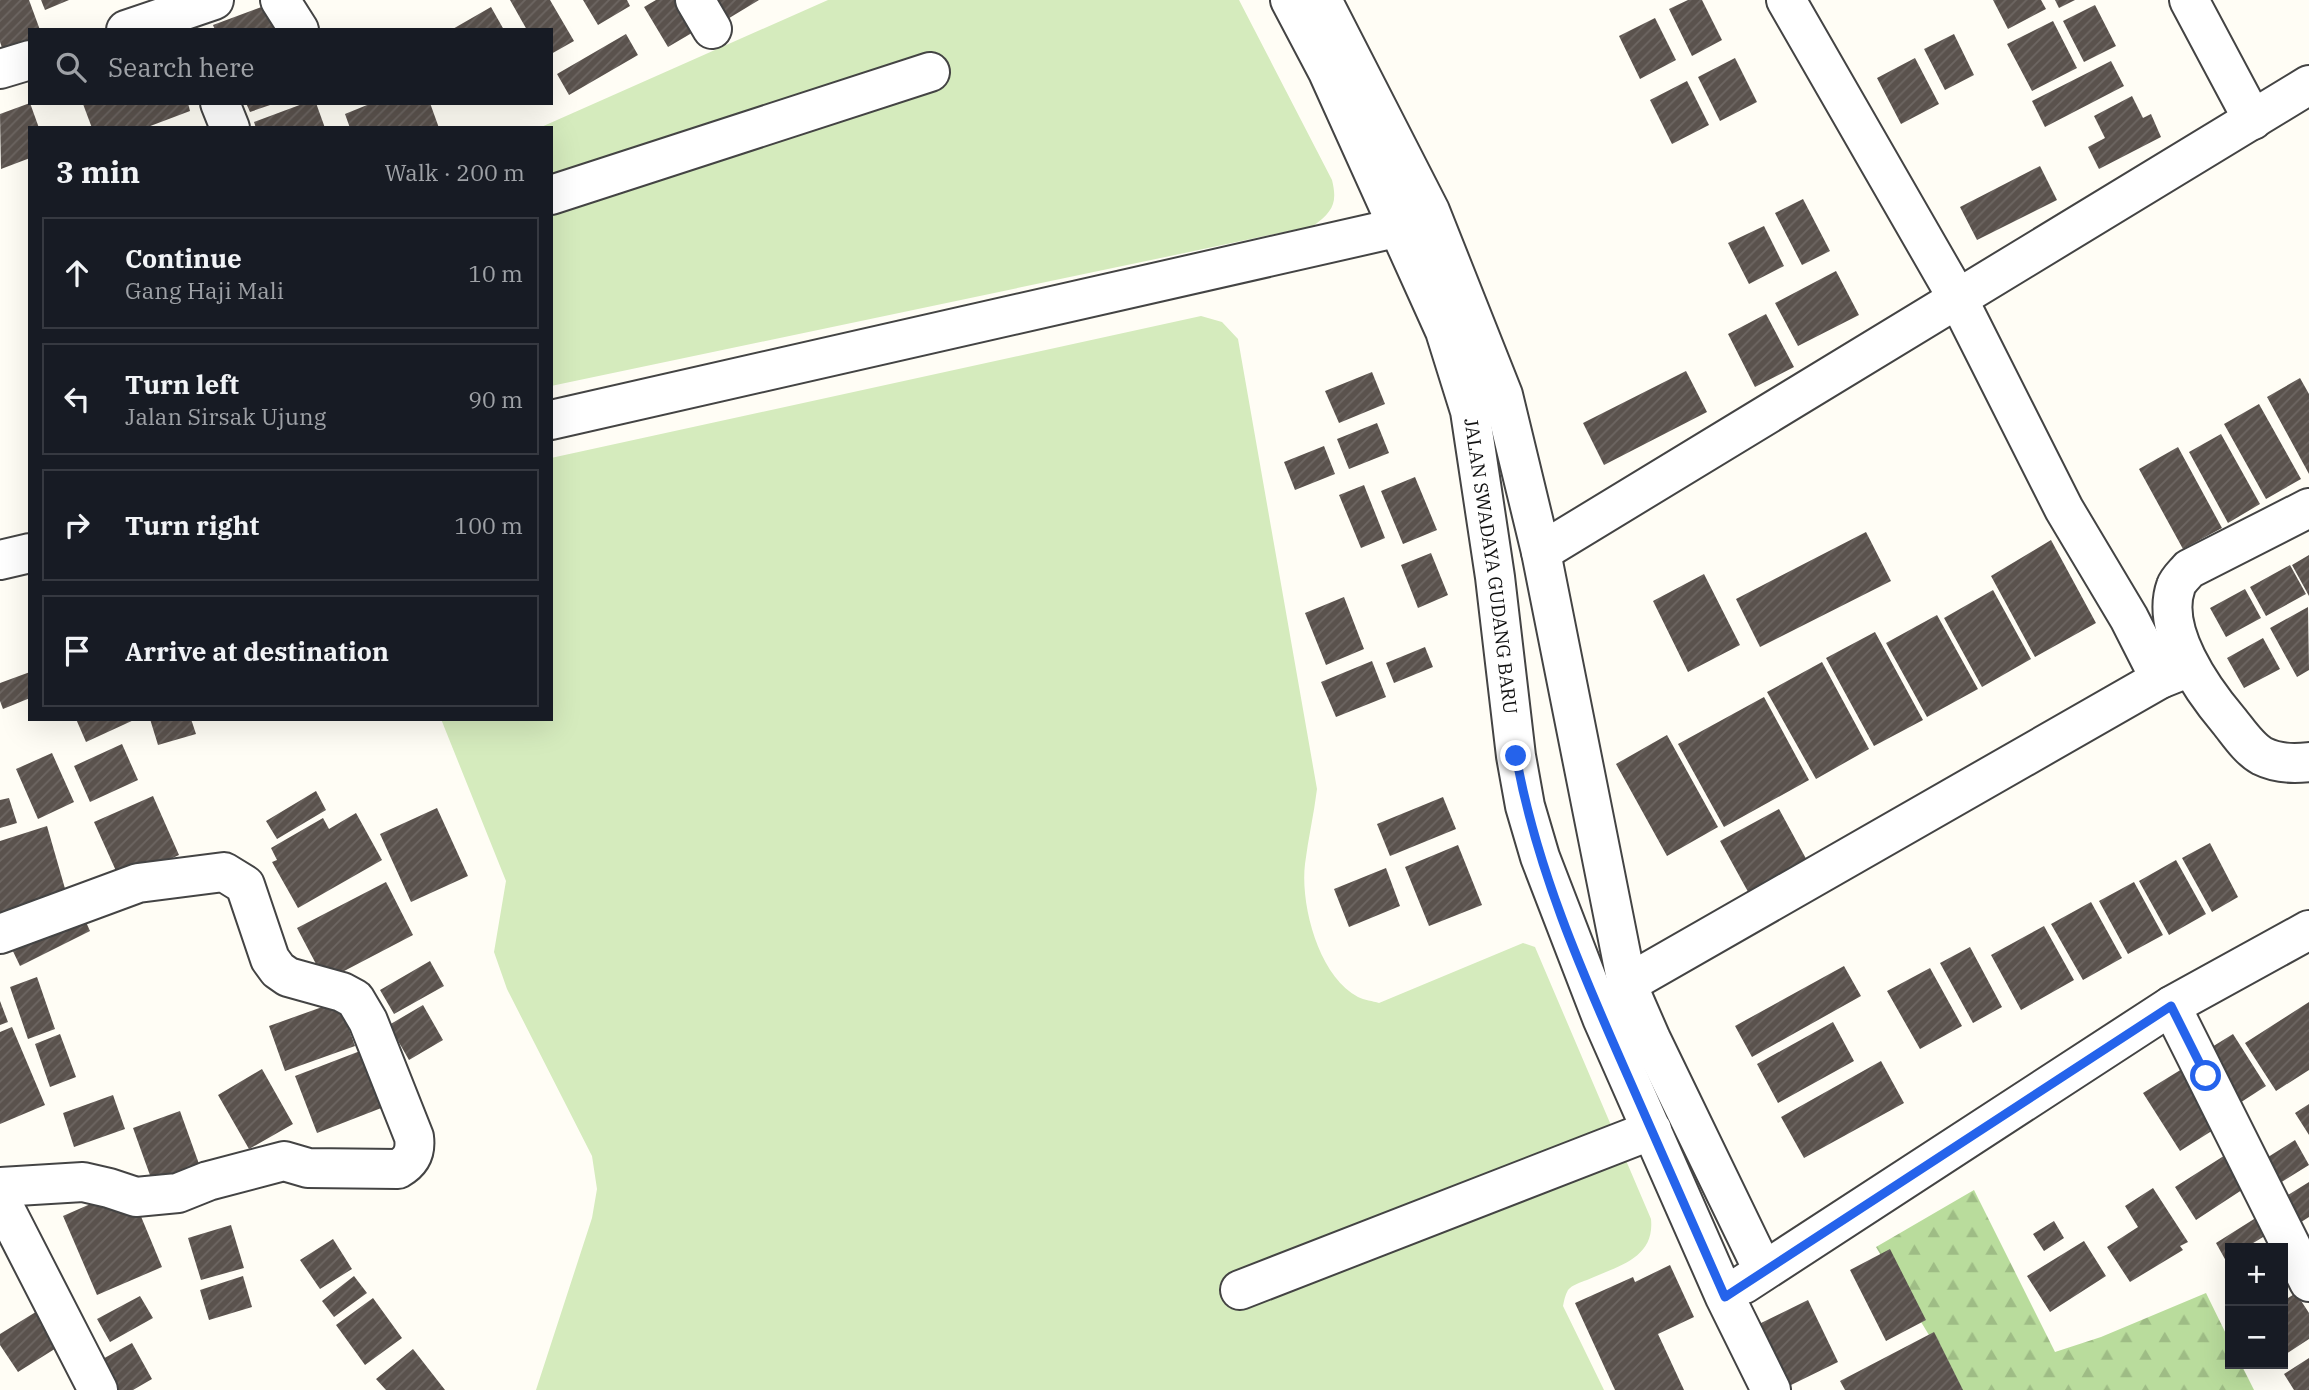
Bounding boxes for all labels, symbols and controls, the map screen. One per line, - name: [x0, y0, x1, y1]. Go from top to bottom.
- search box: [28, 28, 553, 105]
- icon: search: [52, 48, 90, 86]
- text: Search here: [108, 50, 254, 84]
- text: 3 min: [56, 152, 140, 191]
- text: Walk · 200 m: [384, 157, 525, 187]
- text: Continue: [125, 241, 242, 275]
- icon: ahead: [58, 254, 96, 292]
- text: 10 m: [468, 258, 523, 288]
- text: Gang Haji Mali: [125, 275, 284, 305]
- text: Turn left: [125, 367, 239, 401]
- icon: left: [58, 380, 96, 418]
- text: 90 m: [468, 384, 523, 414]
- text: Jalan Sirsak Ujung: [125, 401, 326, 431]
- street label: JALAN SWADAYA GUDANG BARU: [1459, 416, 1523, 716]
- icon: right: [58, 506, 96, 544]
- text: Turn right: [125, 508, 259, 542]
- text: 100 m: [454, 510, 523, 540]
- icon: arrive: [58, 632, 96, 670]
- text: Arrive at destination: [125, 634, 389, 668]
- route end: [1500, 740, 1531, 771]
- route start: [2190, 1060, 2221, 1091]
- map controls: [2225, 1243, 2288, 1369]
- button: +: [2225, 1243, 2288, 1306]
- button: −: [2225, 1306, 2288, 1369]

